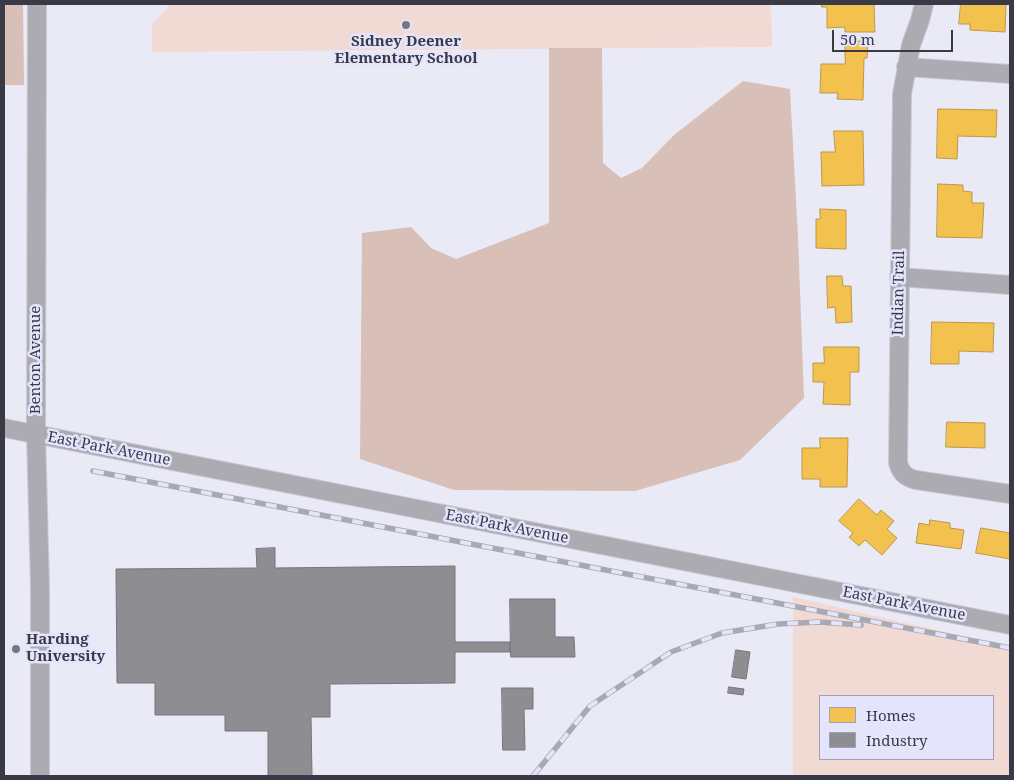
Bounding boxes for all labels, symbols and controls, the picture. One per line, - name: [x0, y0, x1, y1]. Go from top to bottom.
- marker: Sidney Deener Elementary School: [400, 19, 412, 31]
- scale bar: [834, 20, 955, 52]
- text: 50 m: [840, 29, 875, 49]
- place label: Sidney Deener Elementary School: [335, 33, 477, 68]
- street label: Indian Trail: [889, 250, 909, 336]
- street label: Benton Avenue: [27, 306, 45, 414]
- street label: East Park Avenue: [46, 428, 172, 470]
- street label: East Park Avenue: [444, 506, 570, 548]
- street label: East Park Avenue: [841, 583, 967, 625]
- place label: Harding University: [26, 631, 105, 666]
- marker: Harding University: [10, 643, 22, 655]
- legend: [819, 695, 994, 760]
- text: Homes: [866, 705, 916, 725]
- text: Industry: [866, 730, 928, 750]

